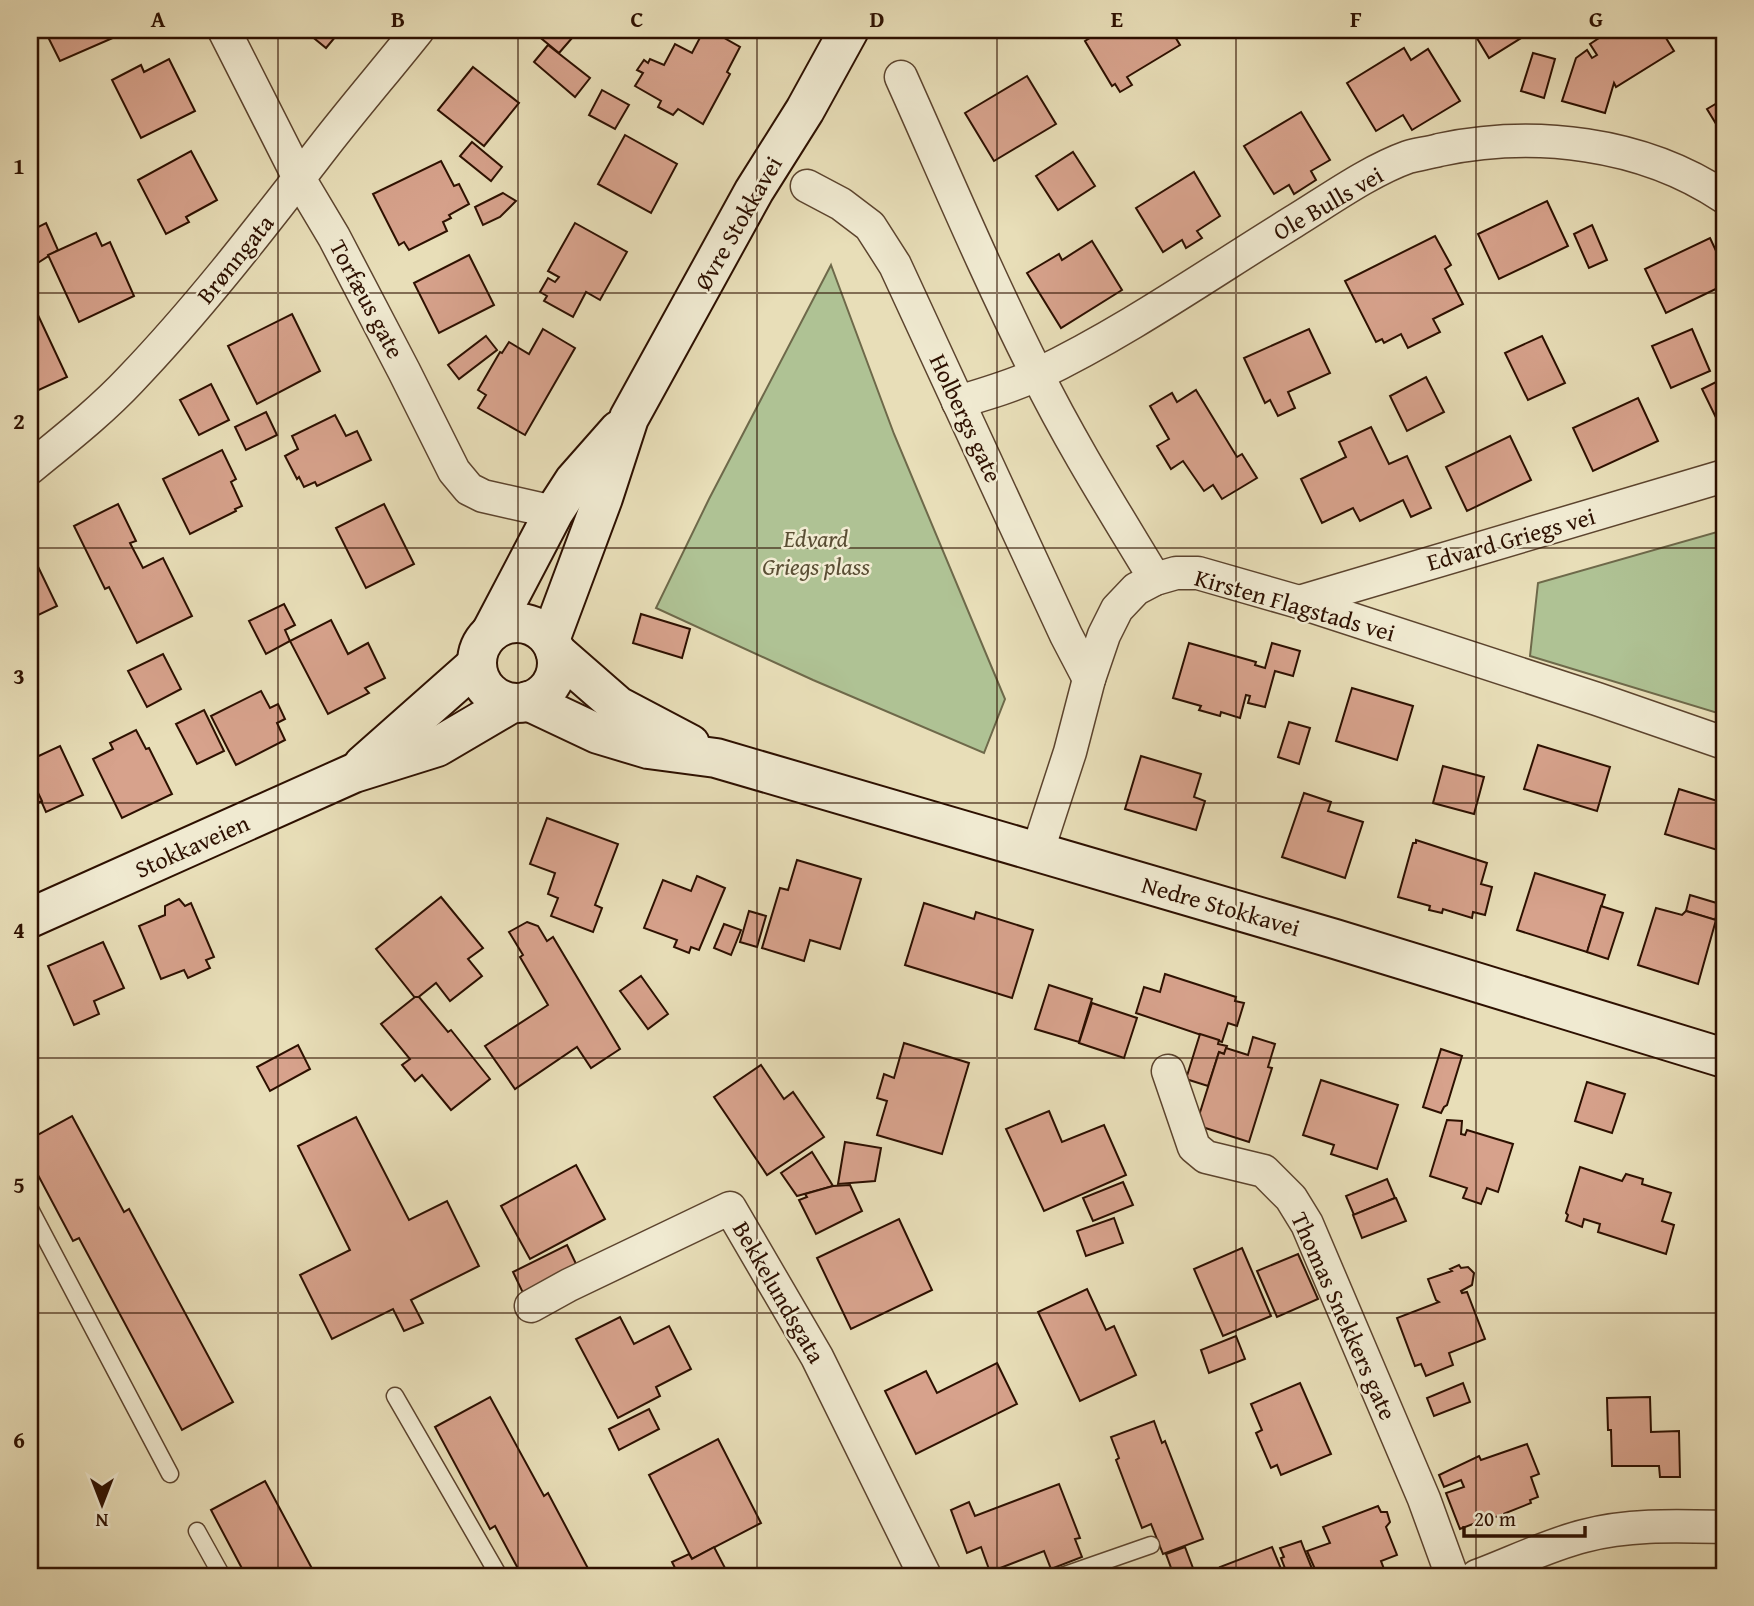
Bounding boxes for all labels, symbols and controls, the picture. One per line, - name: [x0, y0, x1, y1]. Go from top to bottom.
- text: A: [151, 2, 166, 35]
- text: B: [391, 2, 405, 35]
- text: C: [630, 2, 644, 35]
- text: D: [870, 2, 885, 35]
- text: E: [1111, 2, 1123, 35]
- text: F: [1350, 2, 1362, 35]
- text: G: [1589, 2, 1603, 35]
- text: 1: [13, 149, 25, 182]
- street label: Øvre Stokkavei: [685, 149, 791, 297]
- street label: Ole Bulls vei: [1266, 157, 1390, 249]
- street label: Brønngata: [188, 206, 282, 311]
- street label: Torfæus gate: [321, 233, 413, 365]
- street label: Holbergs gate: [921, 348, 1011, 488]
- text: 2: [13, 404, 25, 437]
- street label: Edvard Griegs vei: [1423, 498, 1600, 580]
- park label: Edvard Griegs plass: [762, 521, 870, 584]
- street label: Kirsten Flagstads vei: [1191, 560, 1400, 650]
- text: 3: [13, 659, 25, 692]
- street label: Stokkaveien: [129, 805, 255, 887]
- street label: Nedre Stokkavei: [1138, 867, 1304, 945]
- text: 4: [13, 913, 25, 946]
- text: 5: [13, 1168, 25, 1201]
- street label: Thomas Snekkers gate: [1282, 1206, 1406, 1426]
- street label: Bekkelundsgata: [724, 1215, 834, 1370]
- text: 6: [13, 1423, 25, 1456]
- north arrow: [66, 1470, 136, 1540]
- scale bar: [1464, 1494, 1584, 1538]
- text: 20 m: [1474, 1503, 1516, 1534]
- text: N: [95, 1507, 108, 1535]

